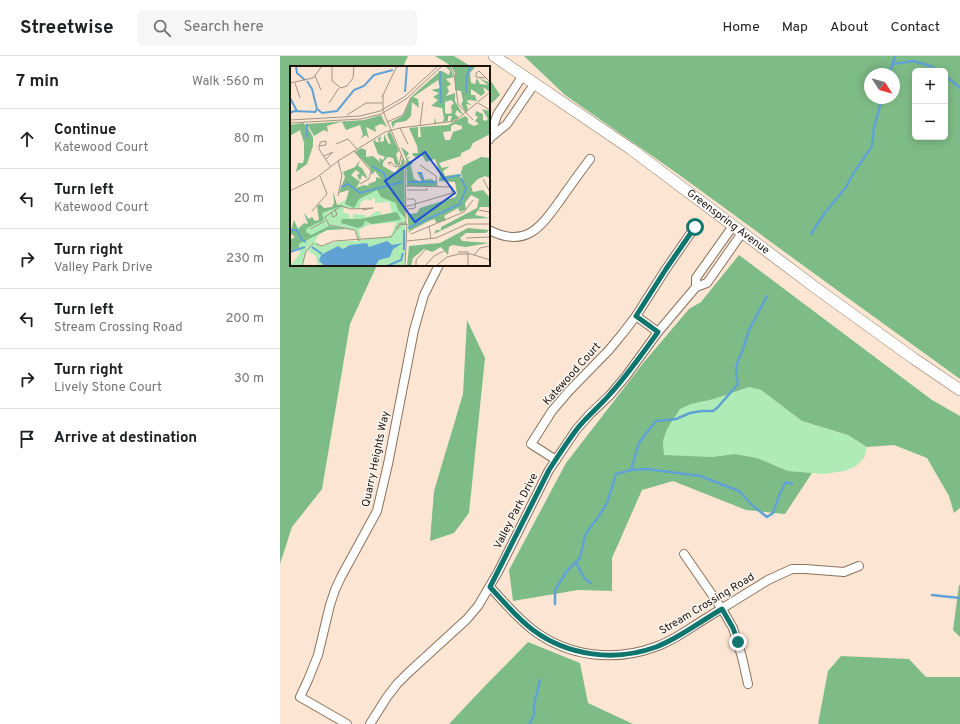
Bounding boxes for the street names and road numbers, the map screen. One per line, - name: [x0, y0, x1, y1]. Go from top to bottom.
- street label: Greenspring Avenue: [684, 186, 772, 258]
- street label: Katewood Court: [540, 340, 604, 408]
- street label: Quarry Heights Way: [359, 409, 393, 508]
- street label: Valley Park Drive: [491, 471, 541, 551]
- street label: Stream Crossing Road: [657, 570, 757, 638]

